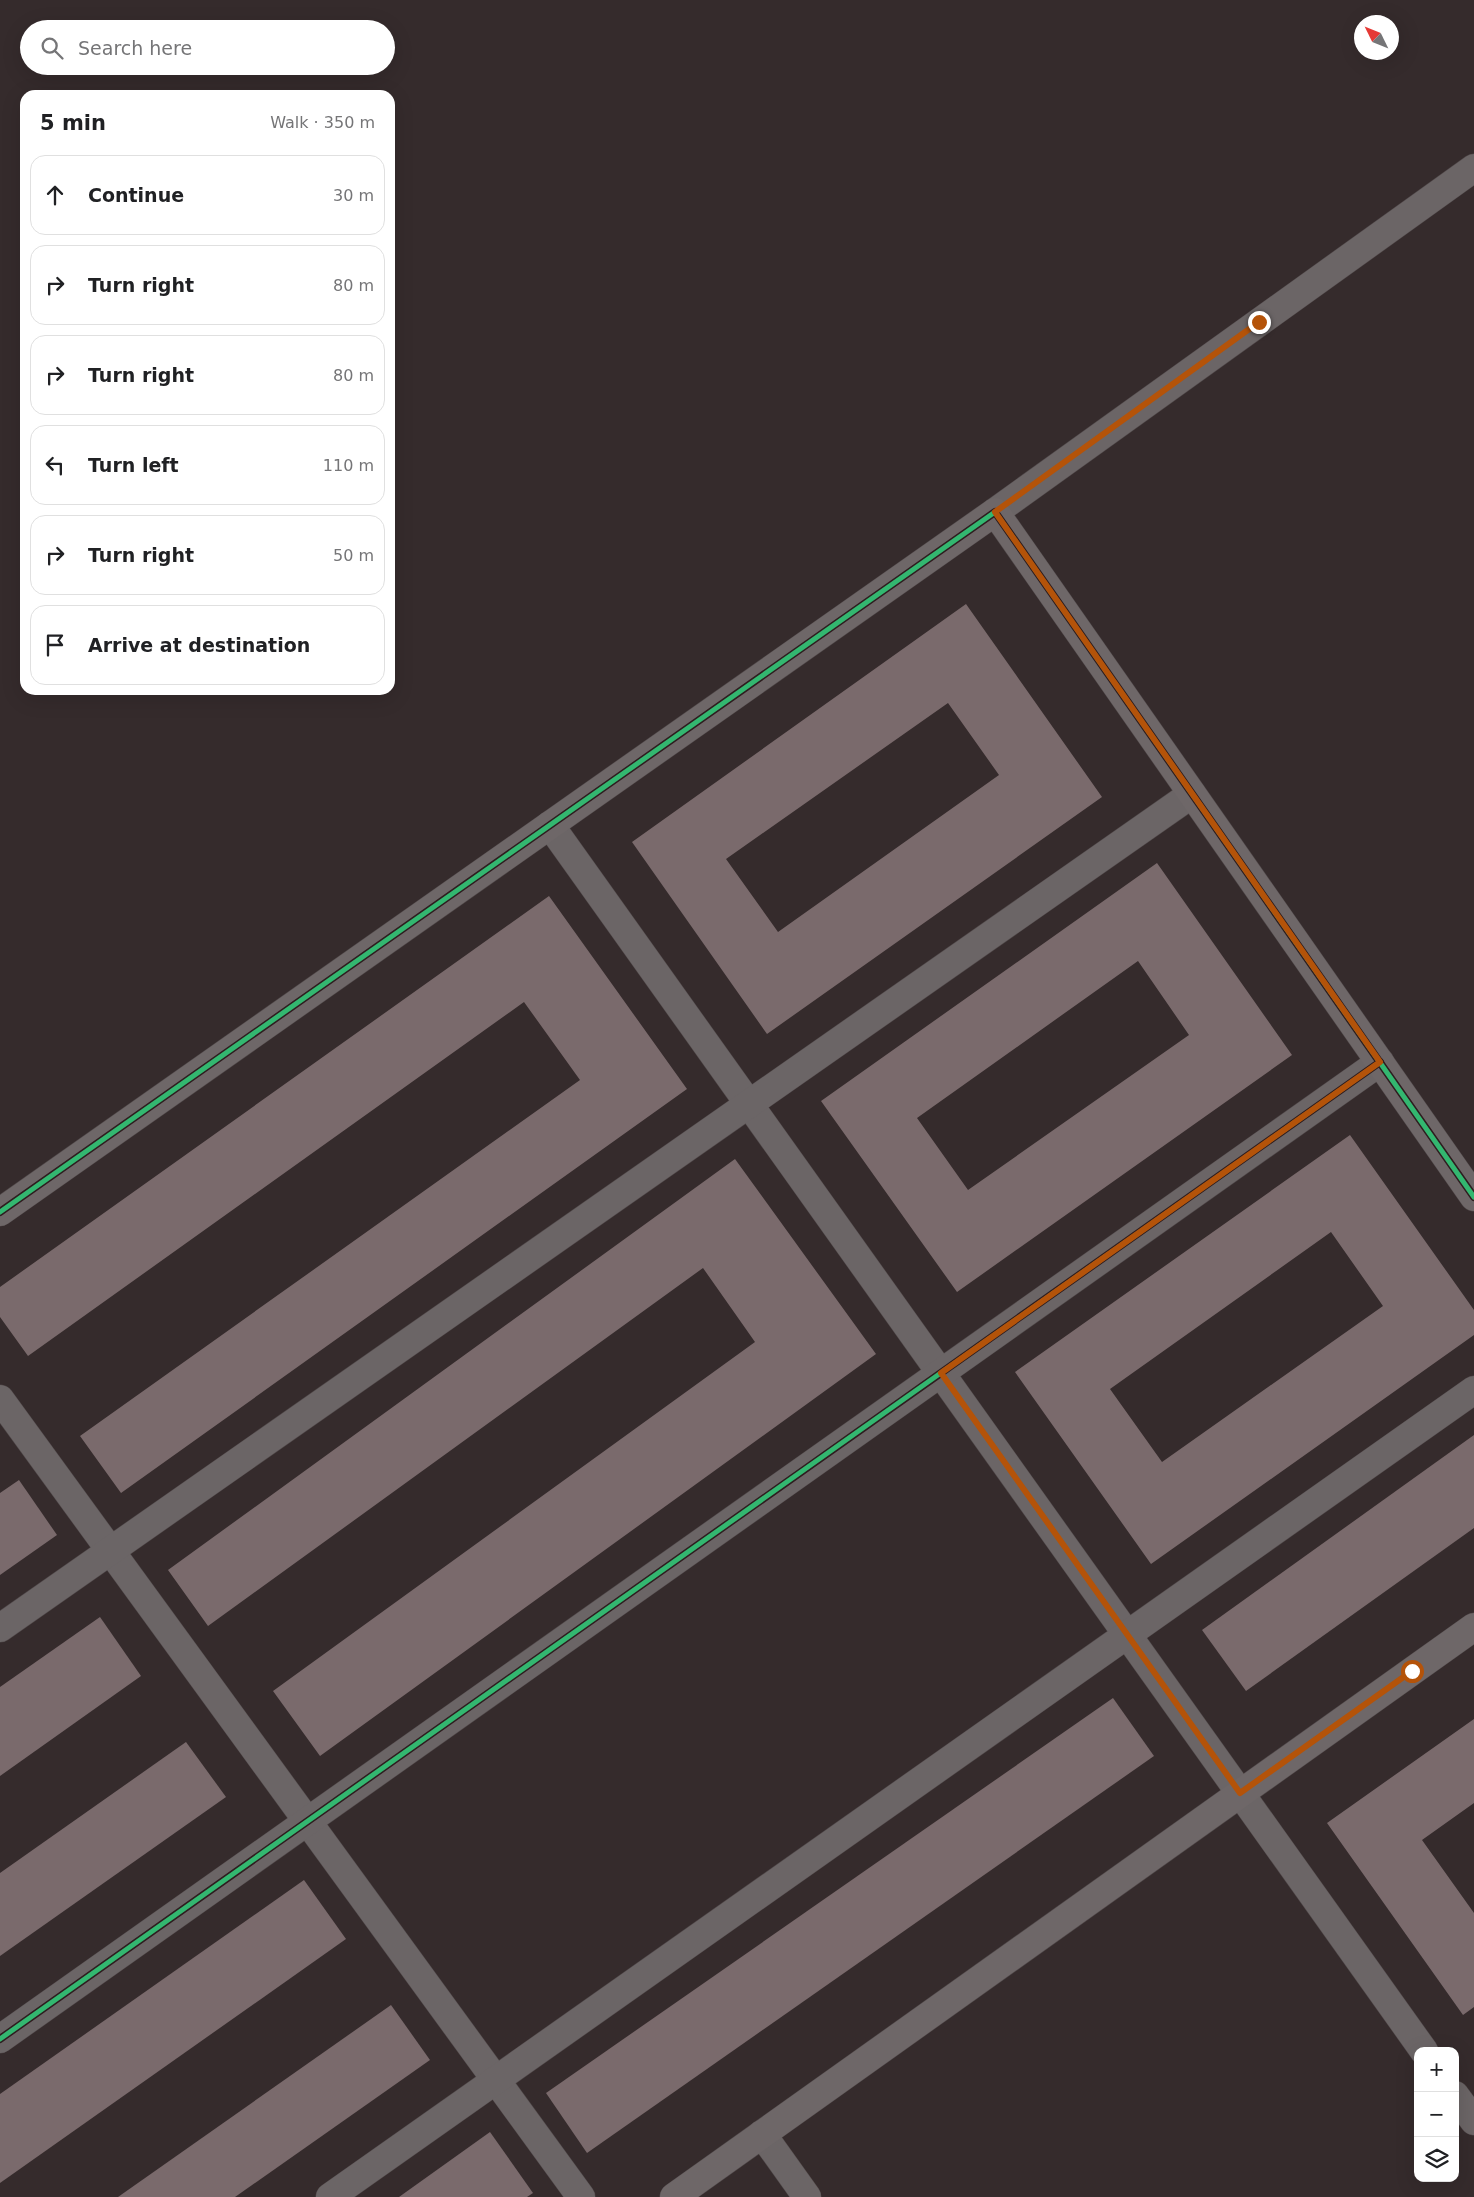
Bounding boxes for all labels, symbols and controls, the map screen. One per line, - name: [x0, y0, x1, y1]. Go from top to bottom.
- north arrow: [1354, 15, 1399, 60]
- search box: [20, 20, 395, 75]
- icon: search: [38, 34, 66, 62]
- text: Search here: [78, 37, 192, 59]
- text: 5 min: [40, 111, 106, 135]
- text: Walk · 350 m: [270, 113, 375, 132]
- icon: ahead: [41, 181, 69, 209]
- text: Continue: [88, 184, 184, 206]
- text: 30 m: [333, 186, 374, 205]
- icon: right: [41, 271, 69, 299]
- text: Turn right: [88, 274, 194, 296]
- text: 80 m: [333, 276, 374, 295]
- route end: [1248, 311, 1271, 334]
- icon: right: [41, 361, 69, 389]
- text: Turn right: [88, 364, 194, 386]
- text: 80 m: [333, 366, 374, 385]
- icon: left: [41, 451, 69, 479]
- text: Turn left: [88, 454, 179, 476]
- text: 110 m: [323, 456, 374, 475]
- icon: right: [41, 541, 69, 569]
- text: Turn right: [88, 544, 194, 566]
- text: 50 m: [333, 546, 374, 565]
- icon: arrive: [41, 631, 69, 659]
- text: Arrive at destination: [88, 634, 310, 656]
- route start: [1401, 1660, 1424, 1683]
- map controls: [1414, 2047, 1459, 2182]
- button: +: [1414, 2047, 1459, 2092]
- button: −: [1414, 2092, 1459, 2137]
- button: layers: [1414, 2137, 1459, 2182]

